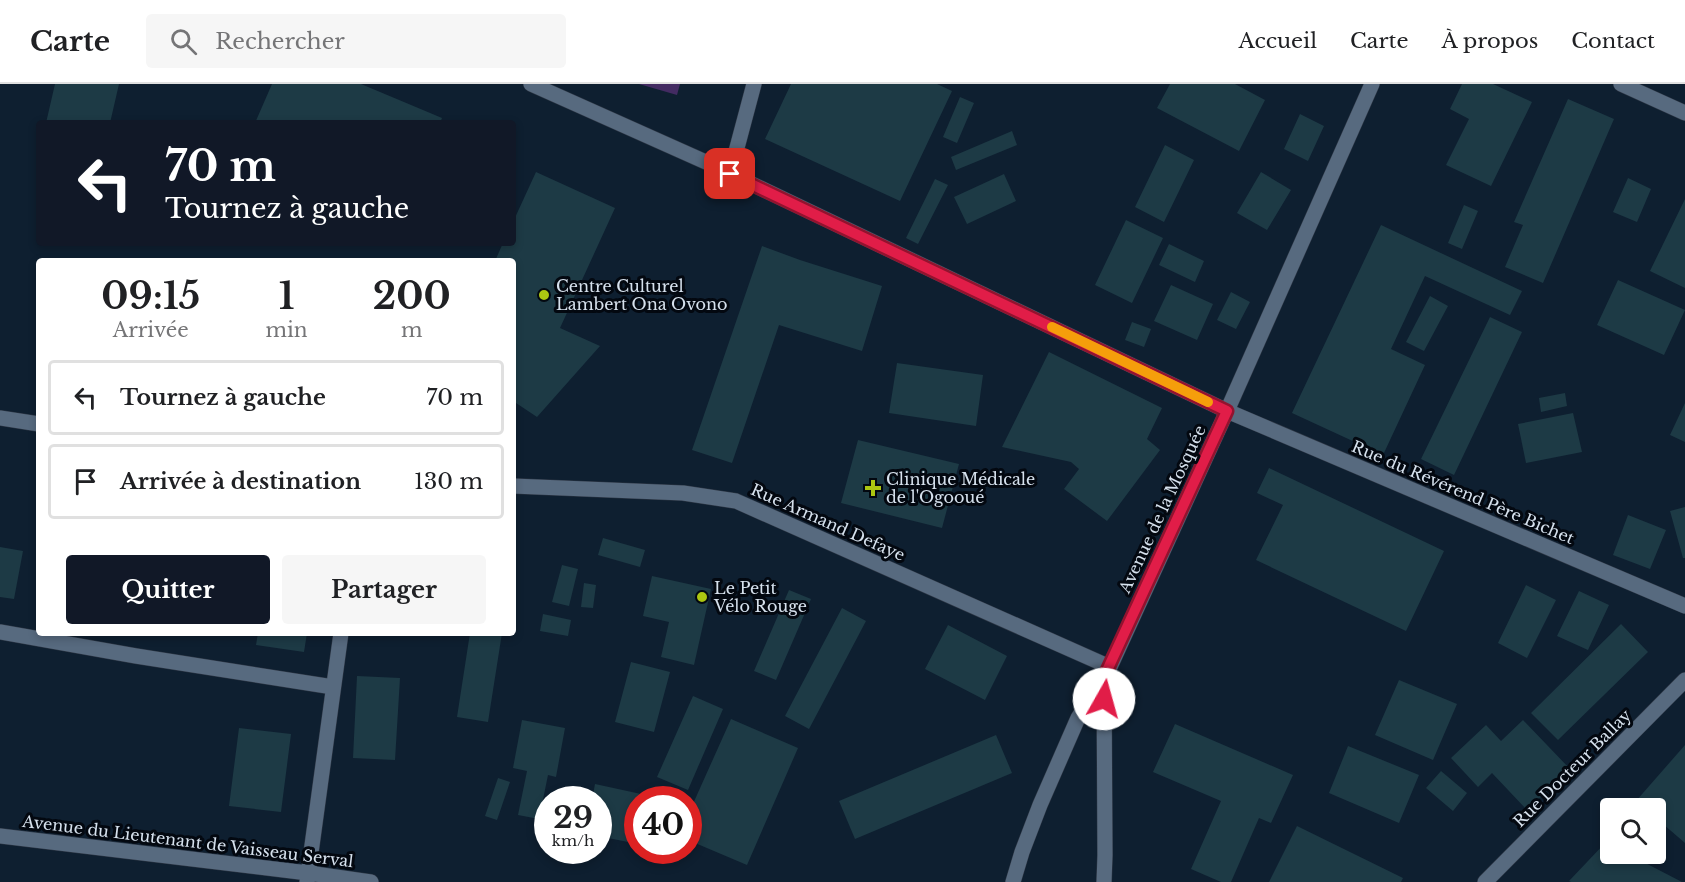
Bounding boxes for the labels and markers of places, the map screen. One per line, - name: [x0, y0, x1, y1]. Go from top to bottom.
- pin: [704, 148, 755, 199]
- place label: Centre Culturel Lambert Ona Ovono: [556, 276, 728, 314]
- marker: Centre Culturel Lambert Ona Ovono: [537, 288, 551, 302]
- place label: Clinique Médicale de l'Ogooué: [886, 469, 1035, 507]
- marker: Clinique Médicale de l'Ogooué: [864, 479, 882, 497]
- place label: Le Petit Vélo Rouge: [713, 578, 807, 616]
- marker: Le Petit Vélo Rouge: [695, 590, 709, 604]

